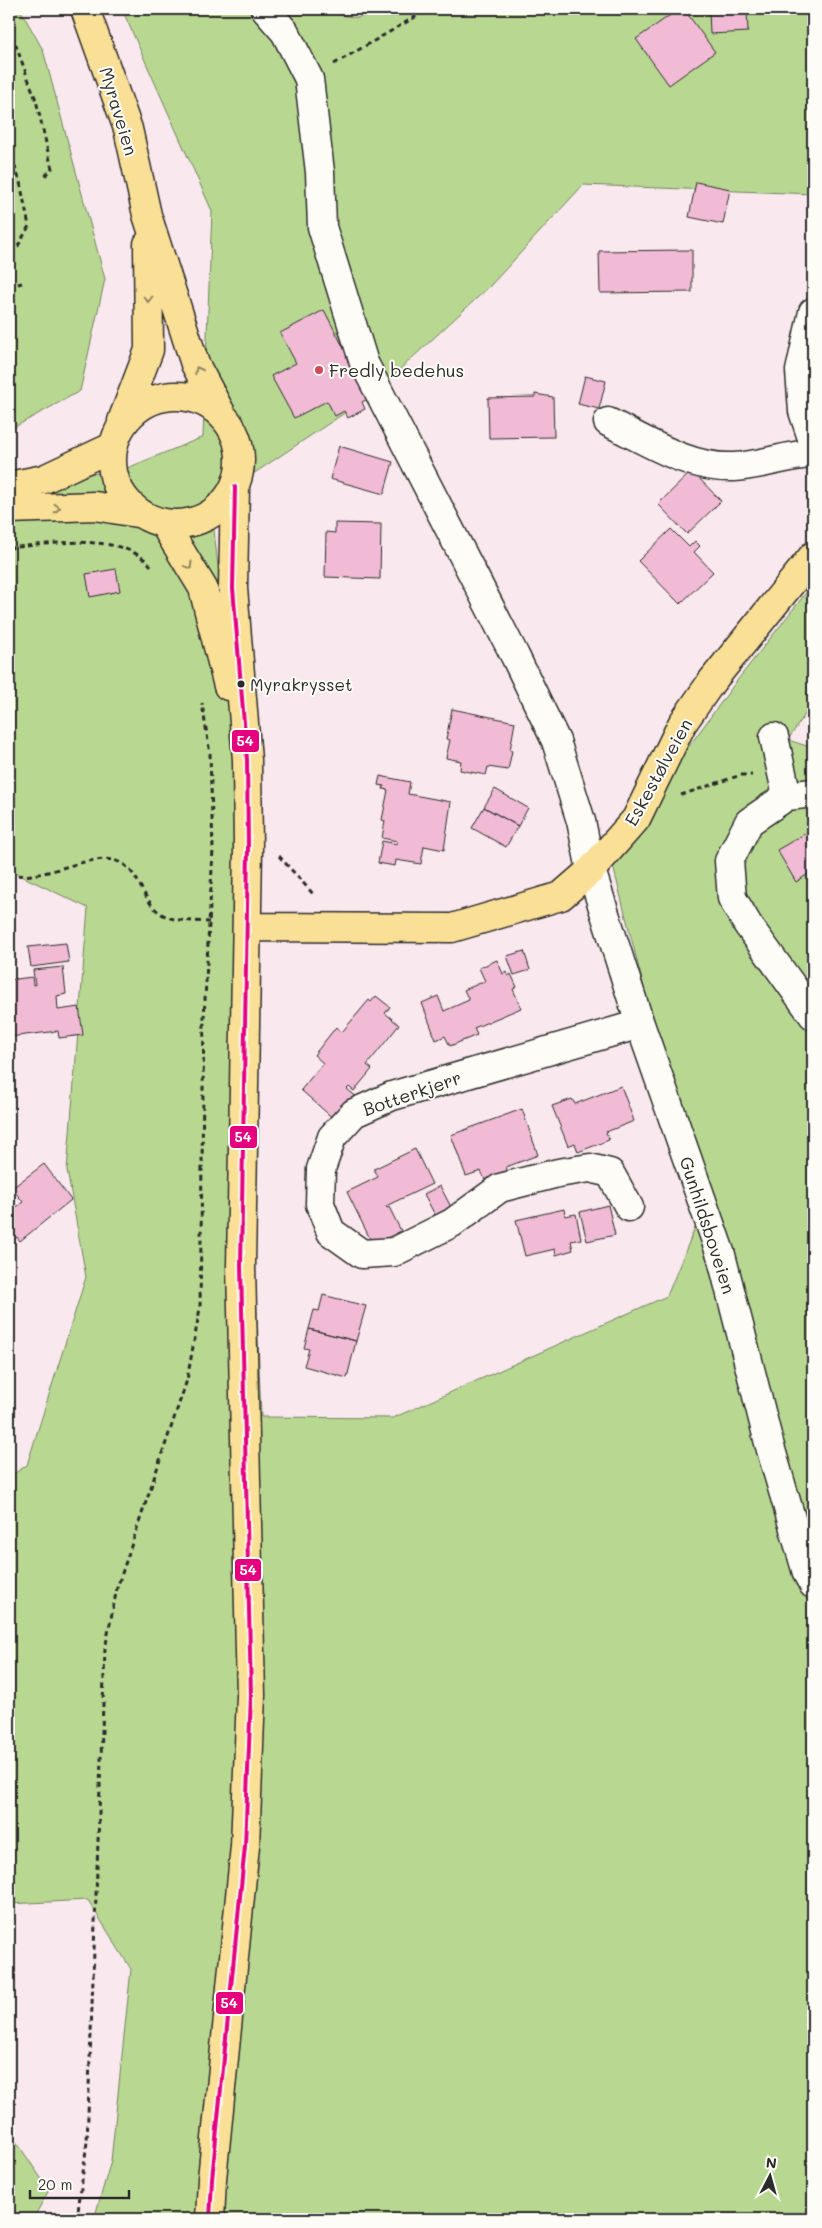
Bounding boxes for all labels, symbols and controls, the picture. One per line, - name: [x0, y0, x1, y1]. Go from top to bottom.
- street label: Myraveien: [94, 64, 144, 158]
- one-way arrow: [143, 295, 153, 303]
- place label: Fredly bedehus: [329, 358, 464, 382]
- marker: Fredly bedehus: [313, 364, 325, 376]
- one-way arrow: [194, 366, 204, 375]
- one-way arrow: [54, 502, 62, 513]
- one-way arrow: [183, 560, 193, 569]
- place label: Myrakrysset: [250, 673, 353, 695]
- marker: Myrakrysset: [236, 679, 246, 689]
- street label: Eskestølveien: [619, 714, 697, 830]
- line badge: 54: [231, 729, 260, 753]
- text: 54: [236, 731, 254, 750]
- street label: Botterkjerr: [360, 1065, 464, 1121]
- line badge: 54: [229, 1125, 258, 1149]
- text: 54: [234, 1127, 252, 1146]
- street label: Gunhildsboveien: [675, 1153, 741, 1297]
- line badge: 54: [234, 1558, 262, 1582]
- text: 54: [239, 1560, 257, 1579]
- line badge: 54: [215, 1991, 244, 2015]
- text: 54: [220, 1993, 238, 2012]
- north arrow: [744, 2150, 794, 2200]
- text: N: [765, 2153, 778, 2173]
- scale bar: [30, 2168, 129, 2200]
- text: 20 m: [38, 2174, 72, 2194]

